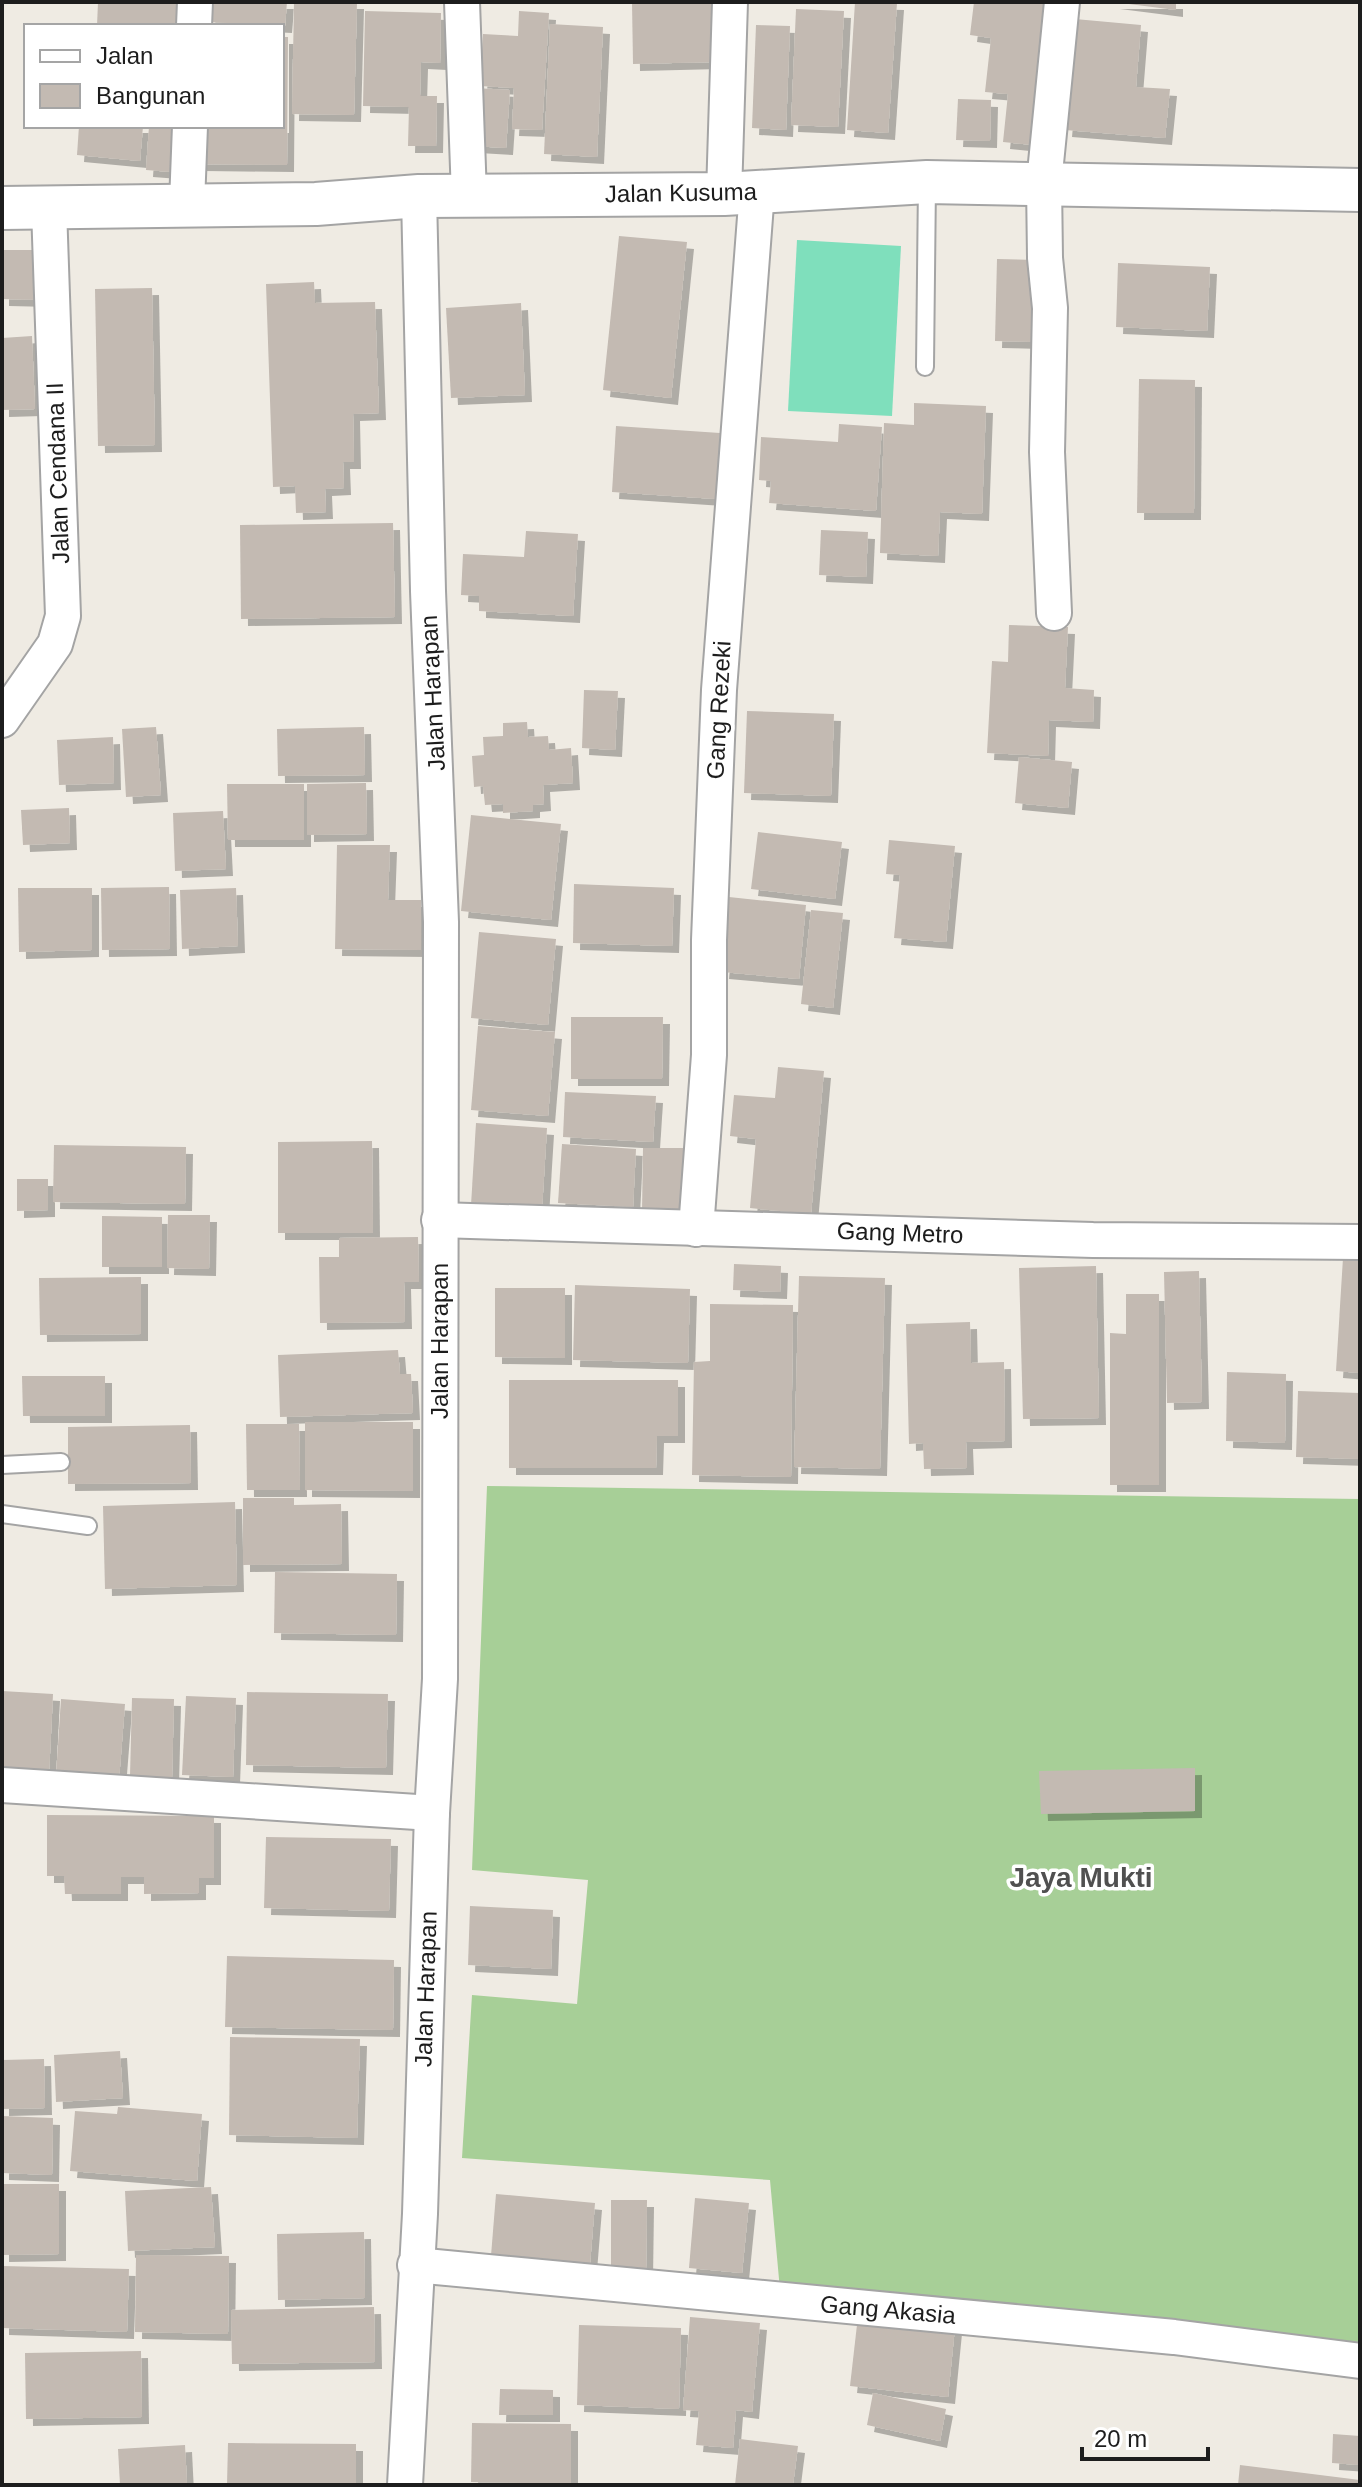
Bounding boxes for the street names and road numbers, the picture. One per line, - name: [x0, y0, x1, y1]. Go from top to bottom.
- street label: Jalan Kusuma: [605, 178, 758, 207]
- street label: Jalan Cendana II: [41, 382, 74, 564]
- street label: Jalan Harapan: [415, 614, 450, 772]
- street label: Gang Rezeki: [701, 640, 736, 780]
- street label: Gang Metro: [836, 1217, 964, 1248]
- street label: Jalan Harapan: [426, 1263, 453, 1419]
- street label: Jalan Harapan: [409, 1911, 442, 2067]
- street label: Gang Akasia: [819, 2290, 958, 2329]

